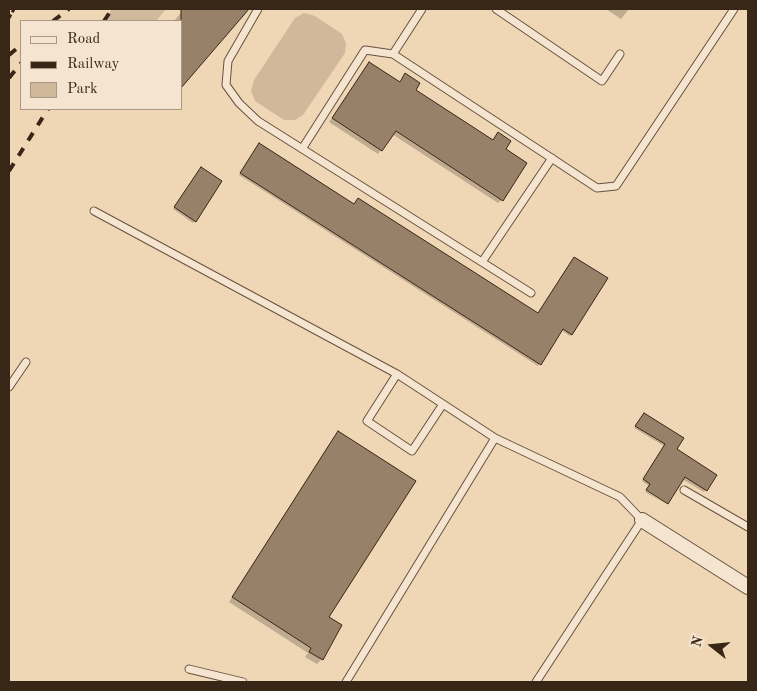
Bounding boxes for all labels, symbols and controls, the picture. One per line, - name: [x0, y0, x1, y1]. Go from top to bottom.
- legend: [20, 20, 182, 110]
- text: Road: [67, 32, 100, 47]
- text: Railway: [67, 57, 120, 72]
- text: Park: [67, 82, 98, 97]
- north arrow: [687, 621, 737, 671]
- text: N: [689, 635, 706, 649]

